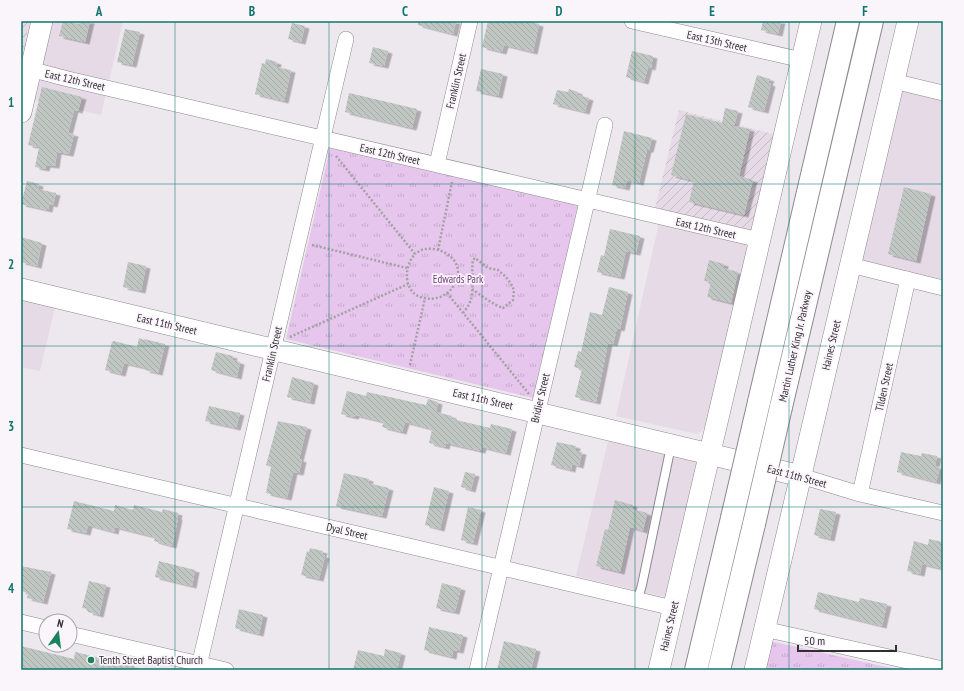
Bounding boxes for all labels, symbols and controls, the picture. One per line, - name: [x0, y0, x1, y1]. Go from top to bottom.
- text: A: [95, 3, 103, 20]
- text: B: [249, 3, 255, 20]
- text: C: [402, 3, 408, 20]
- text: D: [556, 3, 563, 20]
- text: E: [709, 3, 715, 20]
- text: F: [862, 3, 868, 20]
- street label: East 13th Street: [686, 27, 748, 55]
- street label: Franklin Street: [443, 52, 469, 110]
- street label: East 12th Street: [44, 66, 106, 94]
- text: 1: [8, 94, 14, 111]
- street label: East 12th Street: [359, 140, 421, 168]
- street label: East 12th Street: [675, 214, 737, 242]
- text: 2: [8, 256, 14, 273]
- park label: Edwards Park: [433, 272, 484, 286]
- street label: Martin Luther King Jr. Parkway: [775, 288, 815, 403]
- street label: East 11th Street: [136, 310, 198, 338]
- street label: Haines Street: [818, 319, 844, 371]
- street label: Franklin Street: [259, 325, 285, 383]
- street label: Tilden Street: [872, 362, 896, 412]
- street label: Bridier Street: [528, 372, 552, 424]
- street label: East 11th Street: [452, 385, 514, 413]
- text: 3: [8, 418, 14, 435]
- street label: East 11th Street: [766, 461, 828, 491]
- street label: Dyal Street: [325, 519, 369, 543]
- text: 4: [8, 580, 15, 597]
- street label: Haines Street: [656, 600, 682, 652]
- north arrow: [38, 613, 78, 653]
- text: N: [56, 616, 65, 631]
- scale bar: [798, 627, 896, 653]
- text: 50 m: [804, 633, 825, 648]
- place label: Tenth Street Baptist Church: [99, 653, 203, 667]
- marker: Tenth Street Baptist Church: [86, 655, 96, 665]

